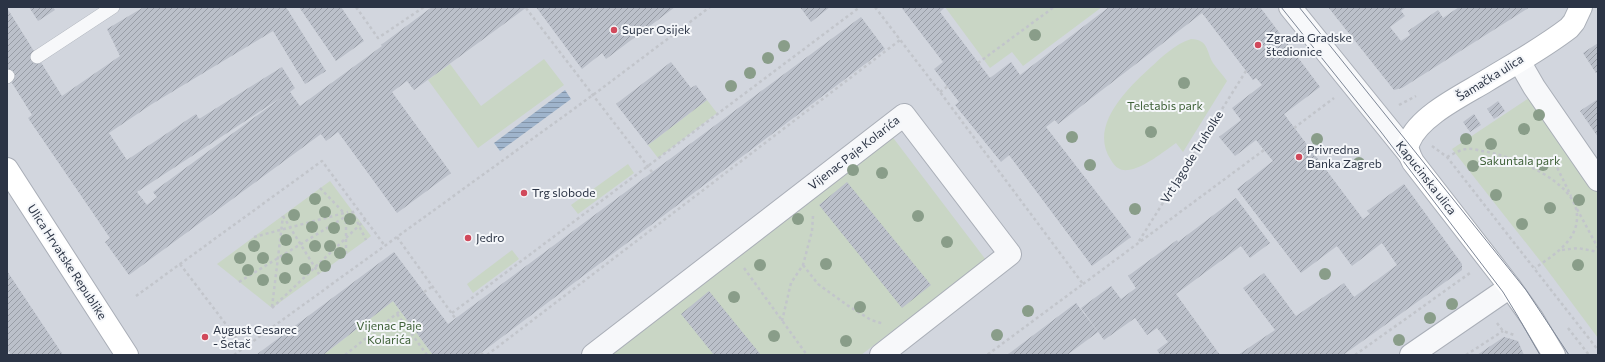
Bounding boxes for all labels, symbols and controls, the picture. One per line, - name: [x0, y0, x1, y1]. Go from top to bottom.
- place label: Super Osijek: [622, 22, 691, 36]
- marker: Super Osijek: [609, 25, 619, 35]
- place label: Zgrada Gradske štedionice: [1266, 30, 1352, 58]
- marker: Zgrada Gradske štedionice: [1253, 40, 1263, 50]
- street label: Šamačka ulica: [1453, 51, 1525, 103]
- park label: Teletabis park: [1127, 98, 1204, 112]
- street label: Vrt Jagode Truholke: [1157, 108, 1226, 206]
- street label: Vijenac Paje Kolarića: [805, 112, 902, 192]
- street label: Kapucinska ulica: [1394, 138, 1460, 217]
- place label: Privredna Banka Zagreb: [1307, 142, 1382, 170]
- marker: Privredna Banka Zagreb: [1294, 152, 1304, 162]
- park label: Sakuntala park: [1480, 153, 1561, 167]
- place label: Trg slobode: [532, 185, 596, 199]
- marker: Trg slobode: [519, 188, 529, 198]
- street label: Ulica Hrvatske Republike: [25, 201, 110, 322]
- place label: Jedro: [476, 230, 505, 245]
- marker: Jedro: [463, 233, 473, 243]
- park label: Vijenac Paje Kolarića: [356, 318, 422, 346]
- place label: August Cesarec - Šetač: [213, 322, 297, 350]
- marker: August Cesarec - Šetač: [200, 332, 210, 342]

